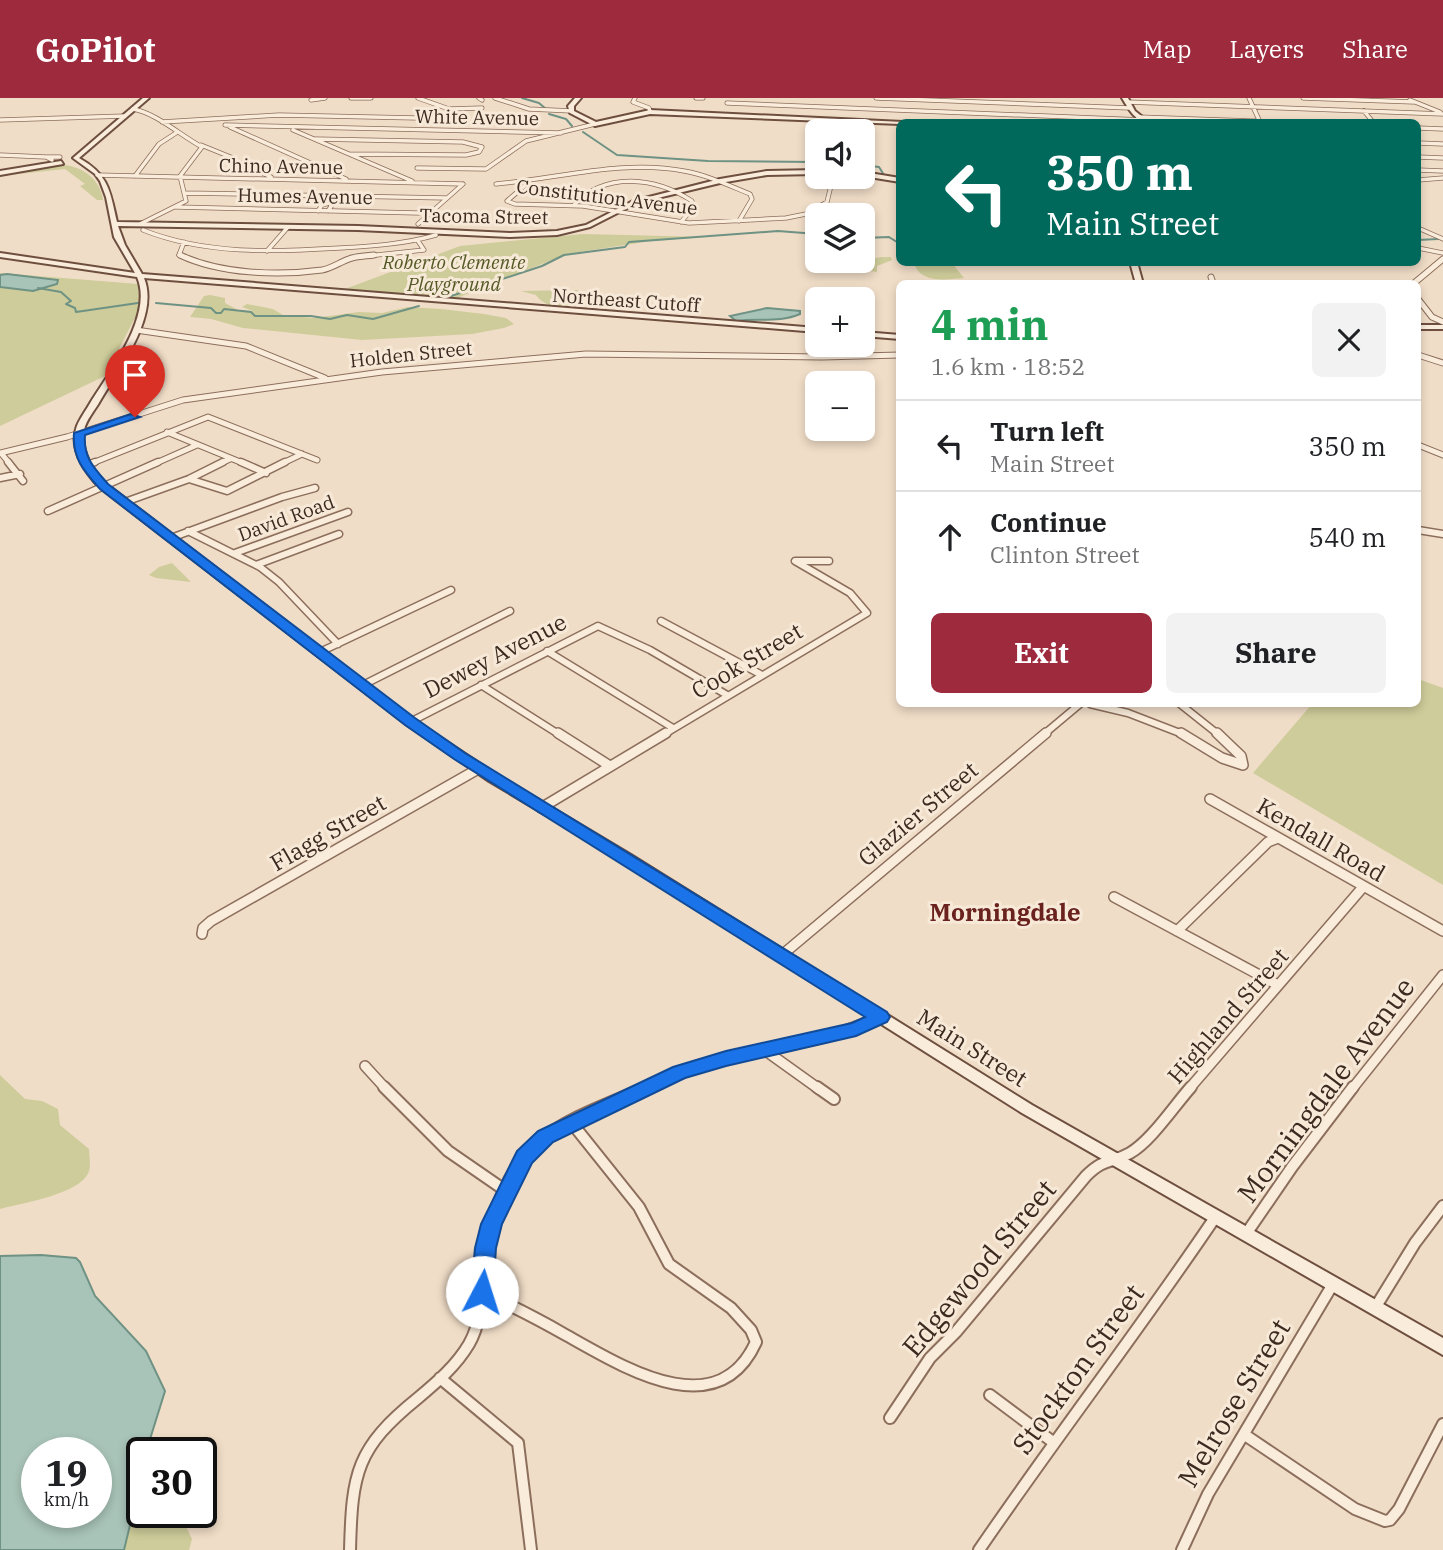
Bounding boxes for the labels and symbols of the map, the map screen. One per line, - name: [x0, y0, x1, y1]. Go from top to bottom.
- street label: White Avenue: [415, 104, 539, 130]
- street label: Chino Avenue: [219, 153, 343, 179]
- street label: Constitution Avenue: [515, 174, 699, 220]
- street label: Humes Avenue: [237, 183, 373, 209]
- street label: Tacoma Street: [420, 203, 549, 229]
- park label: Roberto Clemente Playground: [382, 250, 526, 296]
- street label: Northeast Cutoff: [551, 283, 702, 317]
- street label: Holden Street: [349, 336, 474, 372]
- pin: [105, 345, 165, 417]
- street label: David Road: [234, 489, 338, 547]
- street label: Dewey Avenue: [418, 606, 571, 704]
- street label: Cook Street: [686, 615, 807, 705]
- street label: Glazier Street: [851, 754, 983, 872]
- street label: Flagg Street: [264, 787, 391, 877]
- street label: Kendall Road: [1252, 790, 1391, 888]
- district label: Morningdale: [930, 896, 1080, 928]
- street label: Highland Street: [1160, 941, 1294, 1089]
- street label: Morningdale Avenue: [1229, 970, 1422, 1210]
- street label: Main Street: [912, 1001, 1033, 1093]
- street label: Edgewood Street: [894, 1171, 1064, 1364]
- position arrow: [445, 1255, 519, 1329]
- street label: Stockton Street: [1003, 1276, 1152, 1461]
- street label: Melrose Street: [1169, 1312, 1298, 1494]
- speed limit sign: 30: [126, 1437, 217, 1528]

